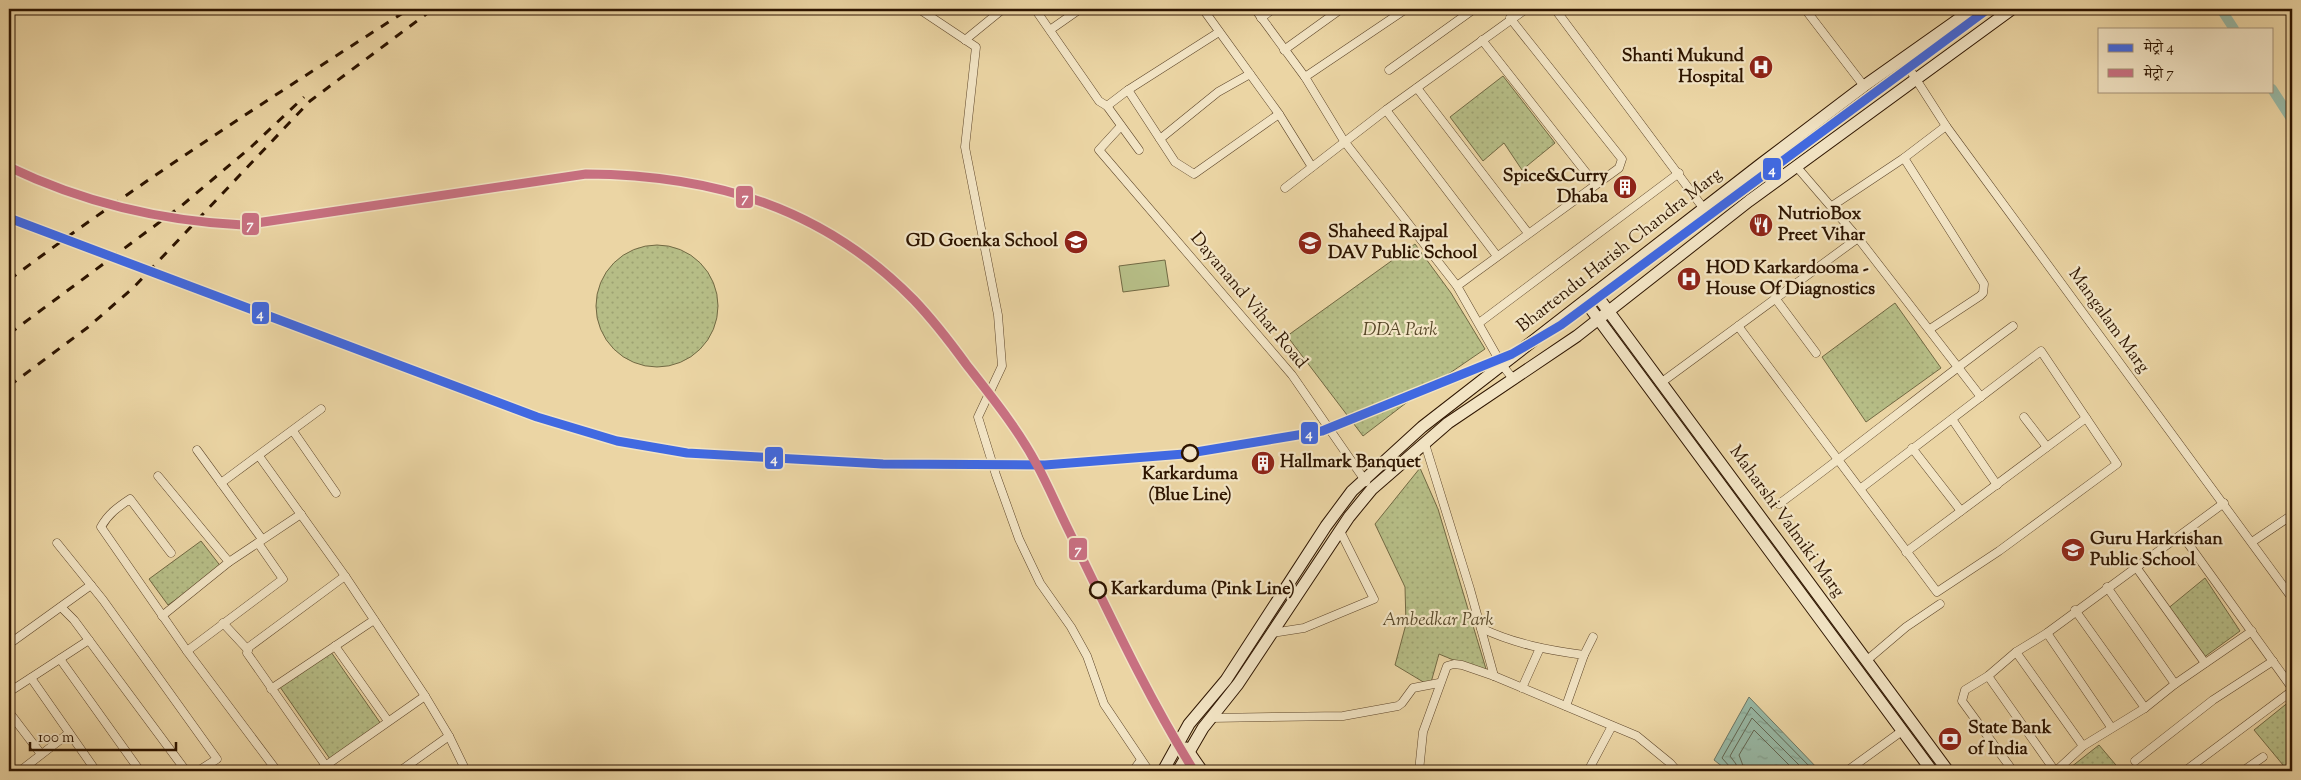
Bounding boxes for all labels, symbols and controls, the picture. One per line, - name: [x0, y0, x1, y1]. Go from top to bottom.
- legend: [2098, 28, 2274, 92]
- text: मेट्रो 4: [2143, 38, 2174, 59]
- place label: Shanti Mukund Hospital: [1622, 44, 1745, 91]
- hospital icon: Shanti Mukund Hospital: [1748, 54, 1774, 80]
- text: मेट्रो 7: [2143, 64, 2174, 85]
- line badge: 4: [1762, 157, 1782, 181]
- text: 4: [1767, 161, 1776, 181]
- street label: Bhartendu Harish Chandra Marg: [1512, 162, 1728, 340]
- place label: Spice&Curry Dhaba: [1503, 164, 1609, 211]
- building icon: Spice&Curry Dhaba: [1612, 174, 1638, 200]
- line badge: 7: [735, 185, 754, 209]
- text: 7: [741, 189, 749, 209]
- place label: NutrioBox Preet Vihar: [1778, 202, 1866, 249]
- line badge: 7: [241, 212, 260, 236]
- restaurant icon: NutrioBox Preet Vihar: [1748, 212, 1774, 238]
- text: 7: [246, 216, 254, 236]
- place label: Shaheed Rajpal DAV Public School: [1328, 220, 1478, 267]
- street label: Dayanand Vihar Road: [1183, 227, 1313, 375]
- place label: GD Goenka School: [906, 229, 1059, 255]
- school or university icon: GD Goenka School: [1063, 229, 1089, 255]
- school or university icon: Shaheed Rajpal DAV Public School: [1297, 230, 1323, 256]
- place label: HOD Karkardooma - House Of Diagnostics: [1706, 256, 1875, 303]
- street label: Mangalam Marg: [2061, 263, 2155, 379]
- hospital icon: HOD Karkardooma - House Of Diagnostics: [1676, 266, 1702, 292]
- line badge: 4: [251, 301, 270, 325]
- text: 4: [255, 305, 264, 325]
- park label: DDA Park: [1363, 318, 1437, 344]
- line badge: 4: [1300, 421, 1319, 445]
- text: 4: [1304, 425, 1313, 445]
- street label: Maharshi Valmiki Marg: [1722, 441, 1850, 604]
- marker: Karkarduma (Blue Line): [1181, 444, 1199, 462]
- line badge: 4: [764, 446, 784, 470]
- text: 4: [769, 450, 778, 470]
- building icon: Hallmark Banquet: [1250, 450, 1276, 476]
- place label: Hallmark Banquet: [1280, 450, 1421, 476]
- place label: Karkarduma (Blue Line): [1142, 462, 1239, 509]
- place label: Guru Harkrishan Public School: [2090, 527, 2223, 574]
- line badge: 7: [1068, 537, 1088, 561]
- school or university icon: Guru Harkrishan Public School: [2060, 537, 2086, 563]
- text: 7: [1074, 541, 1082, 561]
- place label: Karkarduma (Pink Line): [1111, 577, 1295, 603]
- marker: Karkarduma (Pink Line): [1089, 581, 1107, 599]
- park label: Ambedkar Park: [1382, 608, 1494, 634]
- place label: State Bank of India: [1968, 716, 2052, 763]
- scale bar: [30, 720, 176, 752]
- bank icon: State Bank of India: [1937, 726, 1963, 752]
- text: 100 m: [38, 728, 75, 749]

